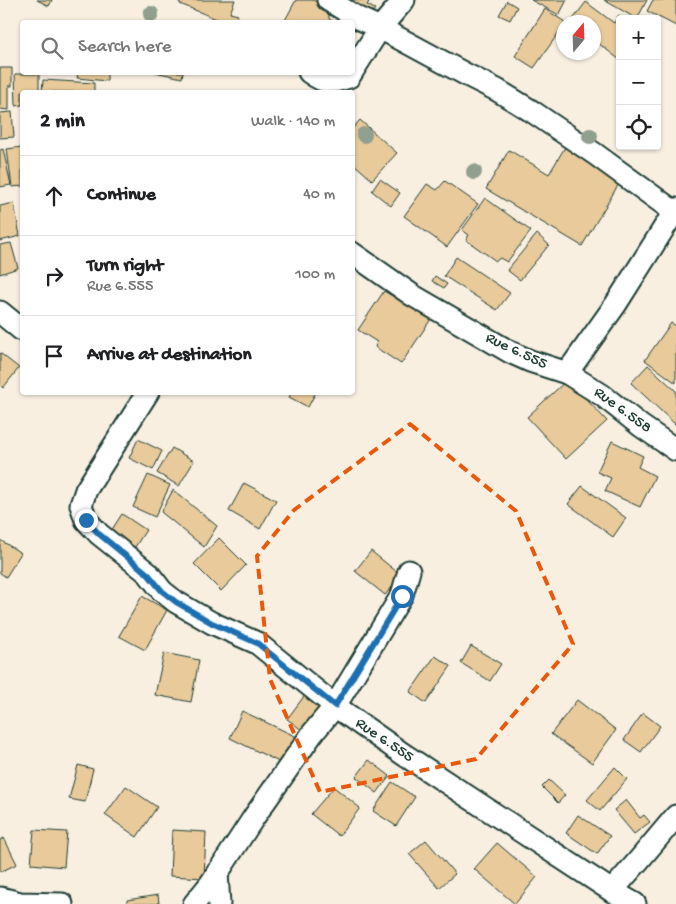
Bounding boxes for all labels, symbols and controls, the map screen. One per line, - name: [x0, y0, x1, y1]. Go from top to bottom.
- north arrow: [556, 15, 601, 60]
- map controls: [616, 15, 661, 150]
- button: +: [616, 15, 661, 60]
- search box: [20, 20, 355, 75]
- icon: search: [38, 34, 66, 62]
- text: Search here: [78, 36, 172, 59]
- button: −: [616, 60, 661, 105]
- button: locate: [616, 105, 661, 150]
- text: 2 min: [40, 110, 85, 135]
- text: Walk · 140 m: [251, 113, 335, 132]
- icon: ahead: [40, 182, 68, 210]
- text: Continue: [87, 184, 156, 207]
- text: 40 m: [303, 186, 335, 205]
- text: Turn right: [87, 255, 163, 278]
- icon: right: [40, 262, 68, 290]
- text: 100 m: [295, 266, 335, 285]
- text: Rue 6.555: [87, 278, 153, 297]
- street label: Rue 6.555: [482, 329, 550, 375]
- icon: arrive: [40, 342, 68, 370]
- text: Arrive at destination: [87, 344, 251, 367]
- street label: Rue 6.558: [589, 384, 655, 438]
- route end: [75, 509, 98, 532]
- route start: [391, 585, 414, 608]
- street label: Rue 6.555: [351, 715, 417, 767]

